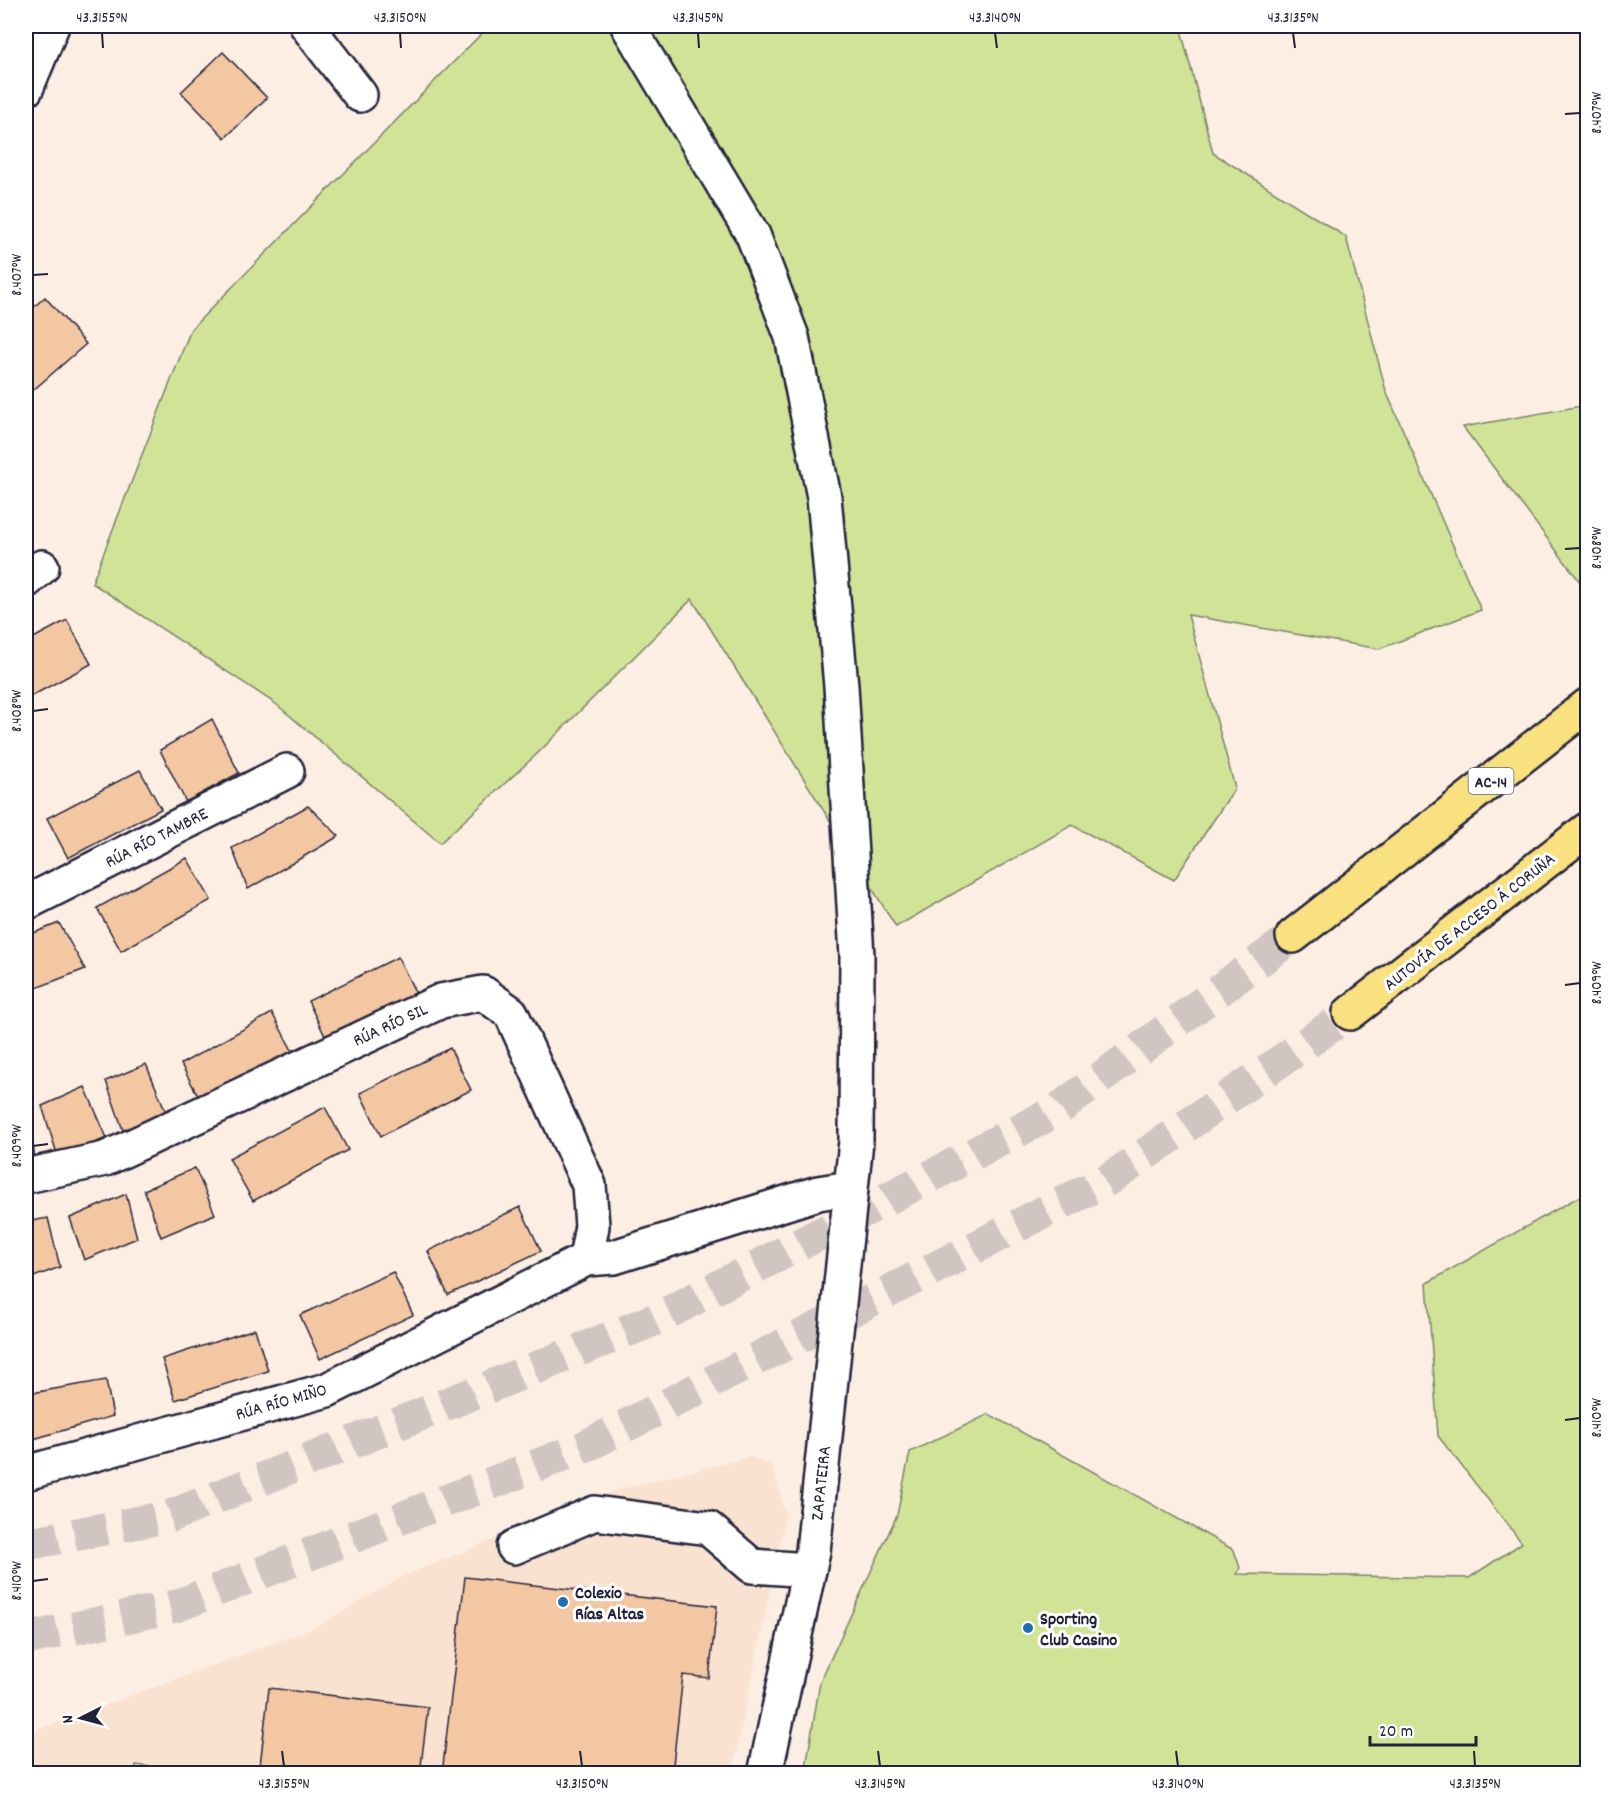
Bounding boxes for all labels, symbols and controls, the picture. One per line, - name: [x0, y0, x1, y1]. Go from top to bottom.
- text: 43.3155°N: [76, 8, 128, 30]
- text: 43.3150°N: [374, 8, 426, 30]
- text: 43.3145°N: [673, 8, 723, 30]
- text: 43.3140°N: [969, 8, 1021, 30]
- text: 43.3135°N: [1267, 8, 1319, 30]
- text: 8.407°W: [1587, 92, 1609, 134]
- text: 8.407°W: [7, 254, 29, 296]
- text: 8.408°W: [1587, 526, 1609, 569]
- text: 8.408°W: [7, 689, 29, 732]
- road number: AC-14: [1468, 768, 1514, 794]
- street label: RÚA RÍO TAMBRE: [101, 803, 213, 876]
- street label: AUTOVÍA DE ACCESO Á CORUÑA: [1379, 848, 1562, 998]
- text: 8.409°W: [1587, 961, 1609, 1005]
- street label: RÚA RÍO SIL: [350, 998, 433, 1054]
- text: 8.409°W: [7, 1124, 29, 1168]
- street label: RÚA RÍO MIÑO: [233, 1378, 330, 1428]
- text: 8.410°W: [1587, 1398, 1609, 1438]
- street label: ZAPATEIRA: [806, 1444, 839, 1522]
- text: 8.410°W: [7, 1561, 29, 1601]
- place label: Colexio Rías Altas: [575, 1582, 644, 1628]
- marker: Colexio Rías Altas: [556, 1595, 570, 1609]
- place label: Sporting Club Casino: [1040, 1608, 1117, 1654]
- marker: Sporting Club Casino: [1021, 1621, 1035, 1635]
- north arrow: [51, 1688, 111, 1748]
- scale bar: [1370, 1709, 1476, 1747]
- text: N: [57, 1714, 80, 1724]
- text: 20 m: [1379, 1720, 1413, 1745]
- text: 43.3155°N: [258, 1774, 310, 1796]
- text: 43.3150°N: [556, 1774, 608, 1796]
- text: 43.3145°N: [855, 1774, 905, 1796]
- text: 43.3140°N: [1152, 1774, 1204, 1796]
- text: 43.3135°N: [1449, 1774, 1501, 1796]

